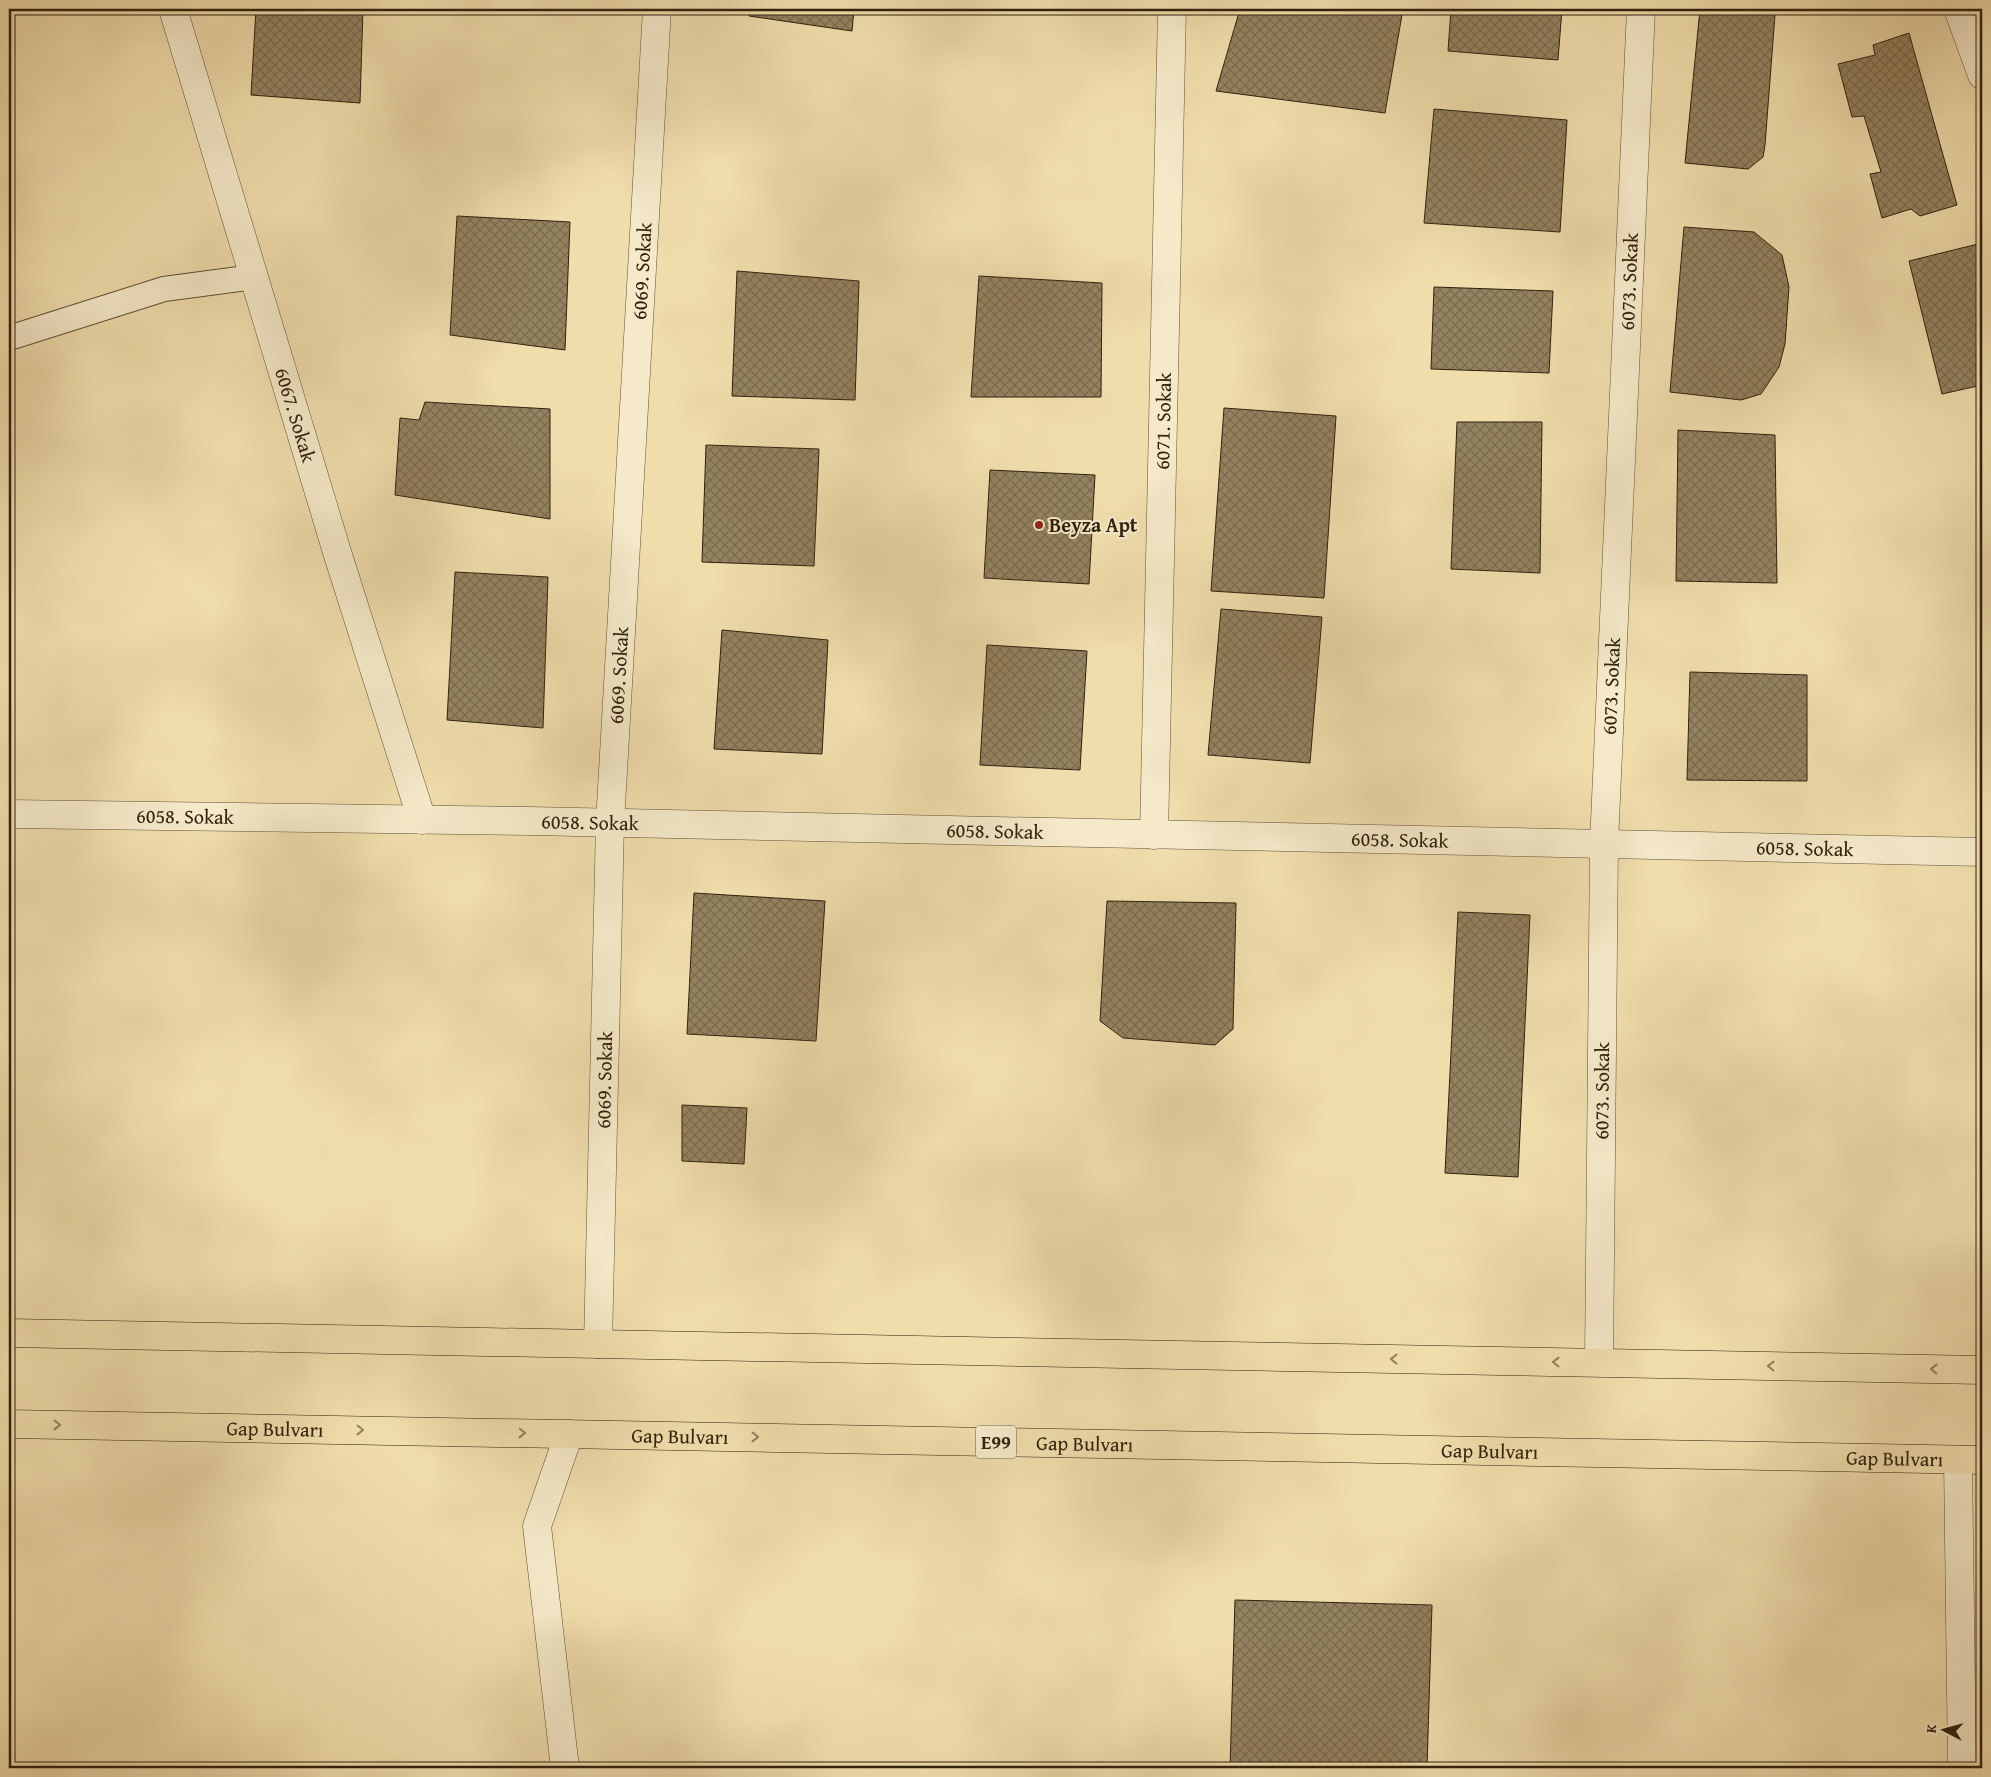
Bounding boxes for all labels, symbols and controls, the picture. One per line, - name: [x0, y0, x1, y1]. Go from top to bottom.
- street label: 6069. Sokak: [624, 221, 659, 321]
- street label: 6073. Sokak: [1612, 231, 1645, 331]
- street label: 6067. Sokak: [268, 364, 324, 466]
- street label: 6071. Sokak: [1147, 371, 1178, 470]
- place label: Beyza Apt: [1049, 510, 1138, 539]
- marker: Beyza Apt: [1033, 519, 1045, 531]
- street label: 6069. Sokak: [601, 625, 635, 725]
- street label: 6073. Sokak: [1594, 636, 1627, 736]
- street label: 6058. Sokak: [136, 801, 235, 831]
- street label: 6058. Sokak: [541, 806, 640, 837]
- street label: 6058. Sokak: [946, 815, 1045, 846]
- street label: 6058. Sokak: [1351, 824, 1450, 855]
- street label: 6058. Sokak: [1756, 832, 1855, 863]
- street label: 6069. Sokak: [588, 1030, 619, 1129]
- street label: 6073. Sokak: [1586, 1041, 1616, 1140]
- one-way arrow: [1389, 1354, 1397, 1364]
- one-way arrow: [1552, 1357, 1560, 1367]
- one-way arrow: [1767, 1360, 1775, 1371]
- one-way arrow: [1929, 1363, 1937, 1374]
- street label: Gap Bulvarı: [226, 1413, 324, 1444]
- one-way arrow: [54, 1420, 62, 1430]
- street label: Gap Bulvarı: [631, 1420, 729, 1451]
- one-way arrow: [356, 1425, 364, 1435]
- road number: E99: [976, 1425, 1016, 1458]
- one-way arrow: [519, 1428, 527, 1438]
- street label: Gap Bulvarı: [1036, 1428, 1134, 1459]
- one-way arrow: [752, 1432, 759, 1442]
- street label: Gap Bulvarı: [1441, 1435, 1539, 1466]
- street label: Gap Bulvarı: [1846, 1443, 1944, 1473]
- north arrow: [1918, 1704, 1968, 1754]
- text: K: [1921, 1723, 1941, 1734]

